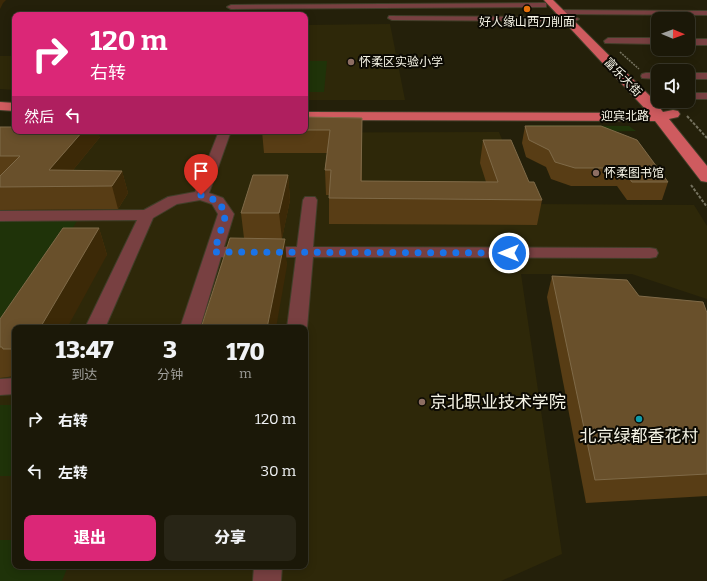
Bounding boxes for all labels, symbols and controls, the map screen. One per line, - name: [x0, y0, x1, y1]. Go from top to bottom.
- marker: 好人缘山西刀削面: [522, 4, 532, 14]
- north arrow: [651, 12, 695, 56]
- map controls: [651, 12, 695, 108]
- place label: 好人缘山西刀削面: [479, 15, 575, 29]
- text: 120 m: [90, 24, 167, 57]
- icon: right: [24, 28, 76, 80]
- place label: 怀柔区实验小学: [359, 55, 443, 69]
- street label: 富乐大街: [601, 55, 645, 99]
- marker: 怀柔区实验小学: [346, 57, 356, 67]
- text: 右转: [90, 62, 126, 84]
- button: sound: [651, 64, 695, 108]
- icon: left: [62, 104, 84, 126]
- text: 然后: [24, 108, 54, 126]
- street label: 迎宾北路: [601, 109, 649, 123]
- pin: [184, 154, 218, 195]
- icon: arrive: [190, 160, 212, 182]
- place label: 怀柔图书馆: [604, 166, 664, 180]
- marker: 怀柔图书馆: [591, 168, 601, 178]
- position arrow: [488, 232, 530, 274]
- text: 13:47: [55, 336, 114, 364]
- text: 3: [163, 336, 177, 364]
- text: 170: [226, 338, 265, 366]
- text: m: [239, 366, 252, 381]
- text: 到达: [71, 367, 97, 382]
- text: 分钟: [157, 367, 183, 382]
- place label: 京北职业技术学院: [430, 392, 566, 413]
- marker: 京北职业技术学院: [417, 397, 427, 407]
- icon: right: [24, 408, 46, 430]
- text: 120 m: [255, 410, 296, 428]
- text: 右转: [58, 412, 88, 430]
- marker: 北京绿都香花村: [634, 414, 644, 424]
- place label: 北京绿都香花村: [580, 426, 699, 447]
- icon: left: [24, 460, 46, 482]
- text: 30 m: [261, 462, 296, 480]
- text: 左转: [58, 464, 88, 482]
- button: 退出: [24, 515, 156, 561]
- button: 分享: [164, 515, 296, 561]

